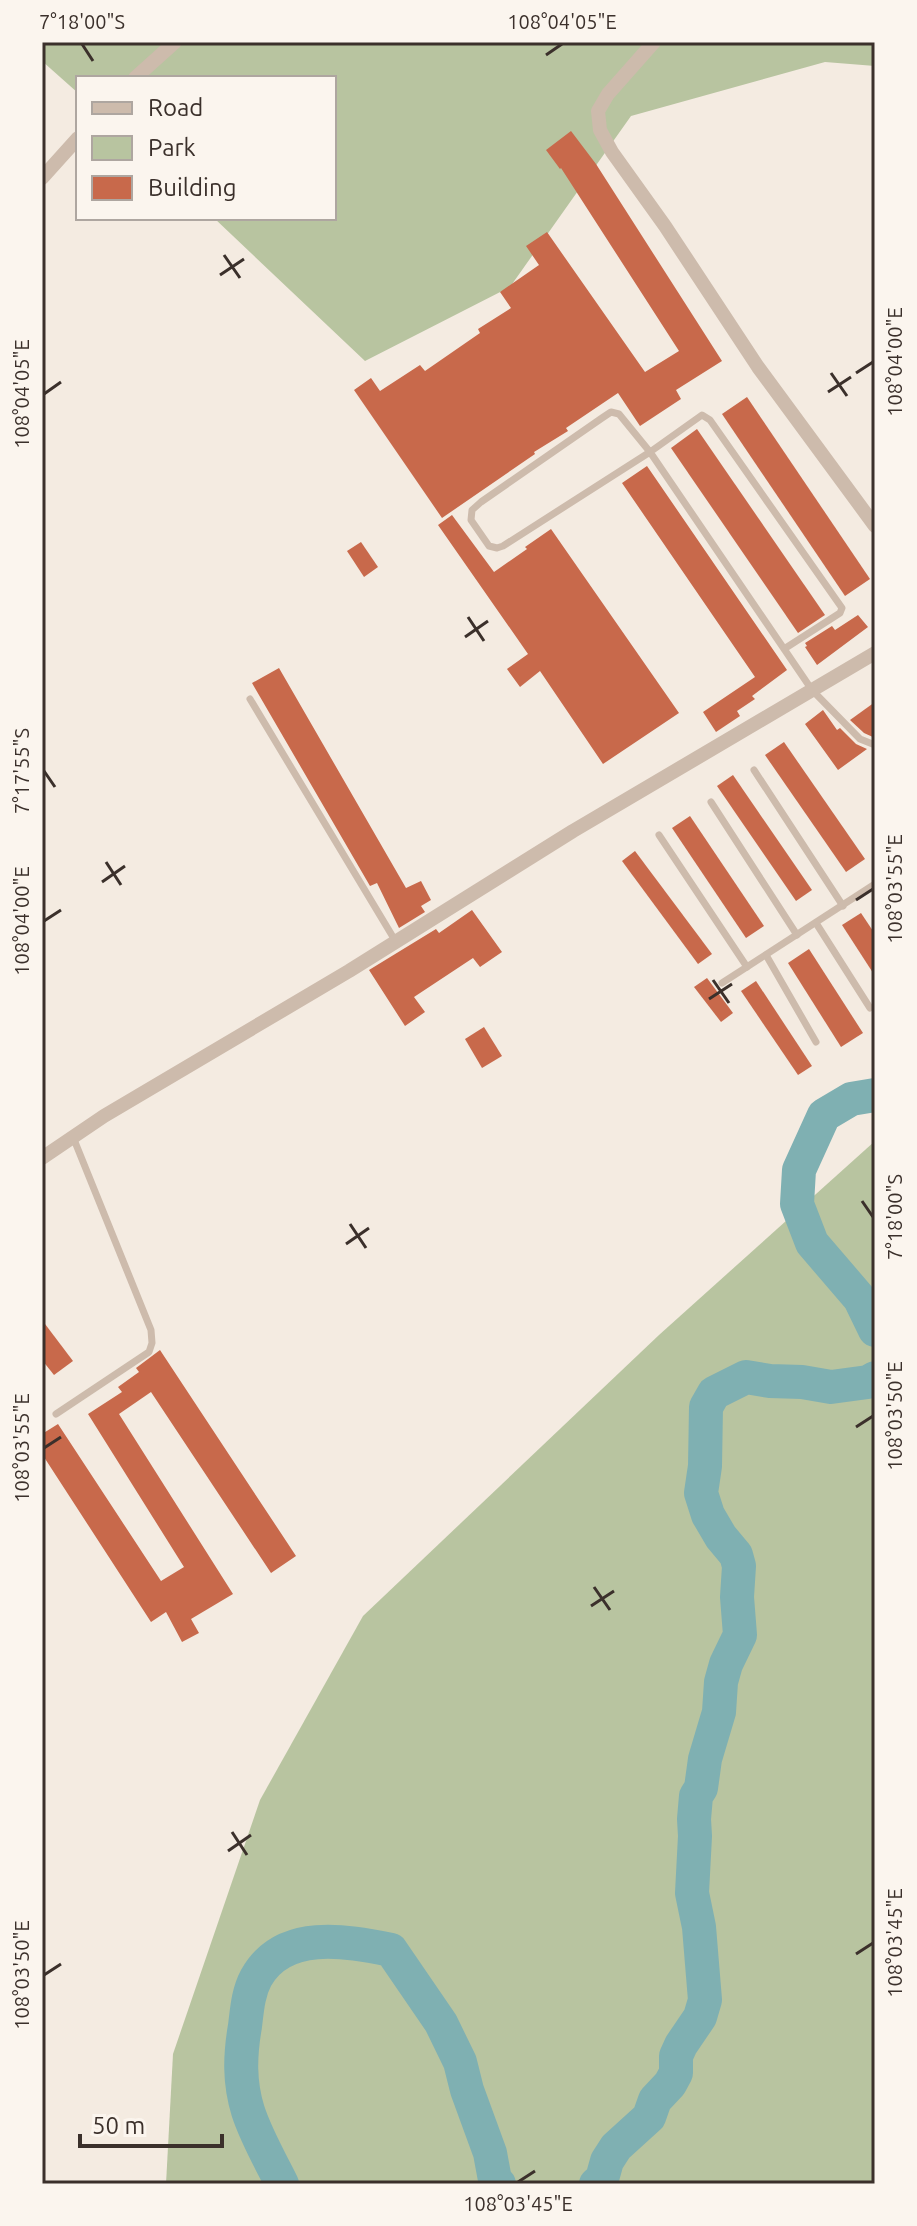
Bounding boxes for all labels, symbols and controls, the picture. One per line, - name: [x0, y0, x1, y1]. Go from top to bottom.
- text: 7°18'00"S: [39, 10, 125, 33]
- text: 108°04'05"E: [507, 10, 617, 33]
- legend: [76, 76, 336, 220]
- text: Road: [148, 94, 203, 121]
- text: Park: [148, 134, 196, 161]
- text: Building: [148, 174, 236, 201]
- text: 108°04'00"E: [883, 307, 906, 417]
- text: 108°04'05"E: [10, 339, 33, 449]
- text: 7°17'55"S: [10, 728, 33, 814]
- text: 108°03'55"E: [883, 834, 906, 944]
- text: 108°04'00"E: [10, 866, 33, 976]
- text: 7°18'00"S: [883, 1174, 906, 1260]
- text: 108°03'50"E: [883, 1361, 906, 1471]
- text: 108°03'55"E: [10, 1393, 33, 1503]
- text: 108°03'45"E: [883, 1888, 906, 1998]
- text: 108°03'50"E: [10, 1920, 33, 2030]
- scale bar: [80, 2098, 222, 2148]
- text: 50 m: [92, 2112, 145, 2139]
- text: 108°03'45"E: [463, 2192, 573, 2215]

